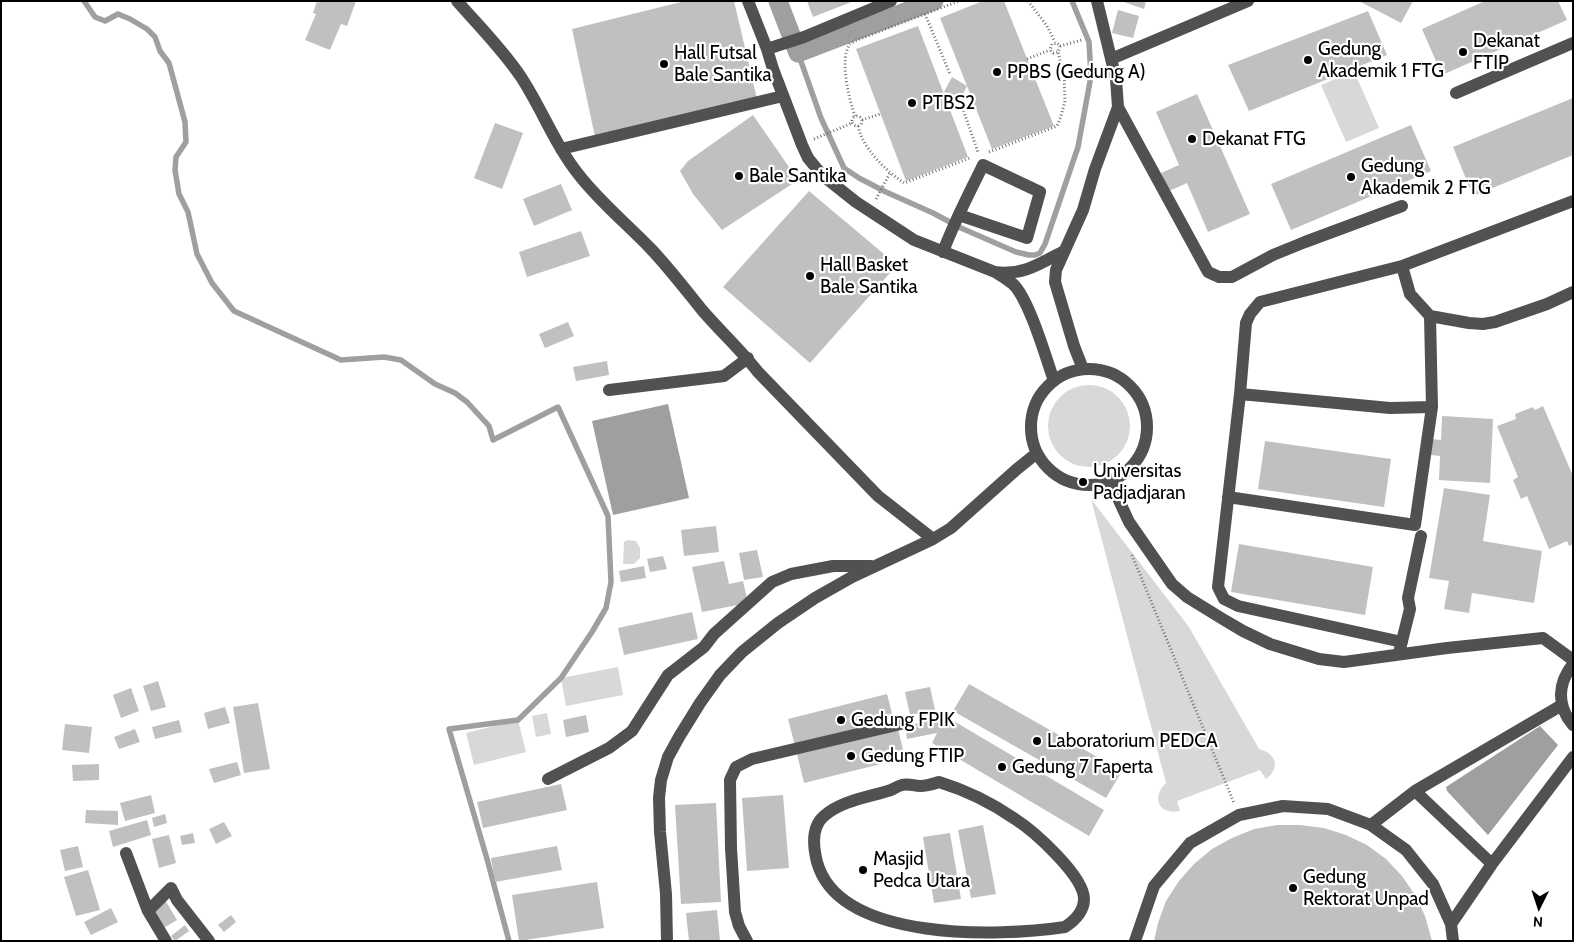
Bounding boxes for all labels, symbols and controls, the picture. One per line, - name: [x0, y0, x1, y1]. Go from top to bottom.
- place label: Dekanat FTIP: [1473, 30, 1540, 74]
- place label: Gedung Akademik 1 FTG: [1318, 38, 1444, 82]
- place label: Hall Futsal Bale Santika: [674, 42, 772, 86]
- marker: Dekanat FTIP: [1457, 46, 1469, 58]
- marker: Gedung Akademik 1 FTG: [1302, 54, 1314, 66]
- marker: Hall Futsal Bale Santika: [658, 58, 670, 70]
- place label: PPBS (Gedung A): [1007, 61, 1146, 83]
- marker: PPBS (Gedung A): [991, 66, 1003, 78]
- place label: PTBS2: [922, 92, 975, 114]
- marker: PTBS2: [906, 97, 918, 109]
- place label: Dekanat FTG: [1202, 128, 1306, 150]
- marker: Dekanat FTG: [1186, 133, 1198, 145]
- place label: Gedung Akademik 2 FTG: [1361, 155, 1491, 199]
- place label: Bale Santika: [749, 165, 847, 187]
- marker: Bale Santika: [733, 170, 745, 182]
- marker: Gedung Akademik 2 FTG: [1345, 171, 1357, 183]
- place label: Hall Basket Bale Santika: [820, 254, 918, 298]
- marker: Hall Basket Bale Santika: [804, 270, 816, 282]
- place label: Universitas Padjadjaran: [1093, 460, 1186, 504]
- marker: Universitas Padjadjaran: [1077, 476, 1089, 488]
- place label: Gedung FPIK: [851, 709, 955, 731]
- marker: Gedung FPIK: [835, 714, 847, 726]
- place label: Laboratorium PEDCA: [1047, 730, 1218, 752]
- marker: Laboratorium PEDCA: [1031, 735, 1043, 747]
- place label: Gedung FTIP: [861, 745, 964, 767]
- marker: Gedung FTIP: [845, 750, 857, 762]
- place label: Gedung 7 Faperta: [1012, 756, 1153, 778]
- marker: Gedung 7 Faperta: [996, 761, 1008, 773]
- place label: Masjid Pedca Utara: [873, 848, 970, 892]
- marker: Masjid Pedca Utara: [857, 864, 869, 876]
- place label: Gedung Rektorat Unpad: [1303, 866, 1429, 910]
- marker: Gedung Rektorat Unpad: [1287, 882, 1299, 894]
- north arrow: [1514, 882, 1564, 932]
- text: N: [1532, 913, 1544, 931]

